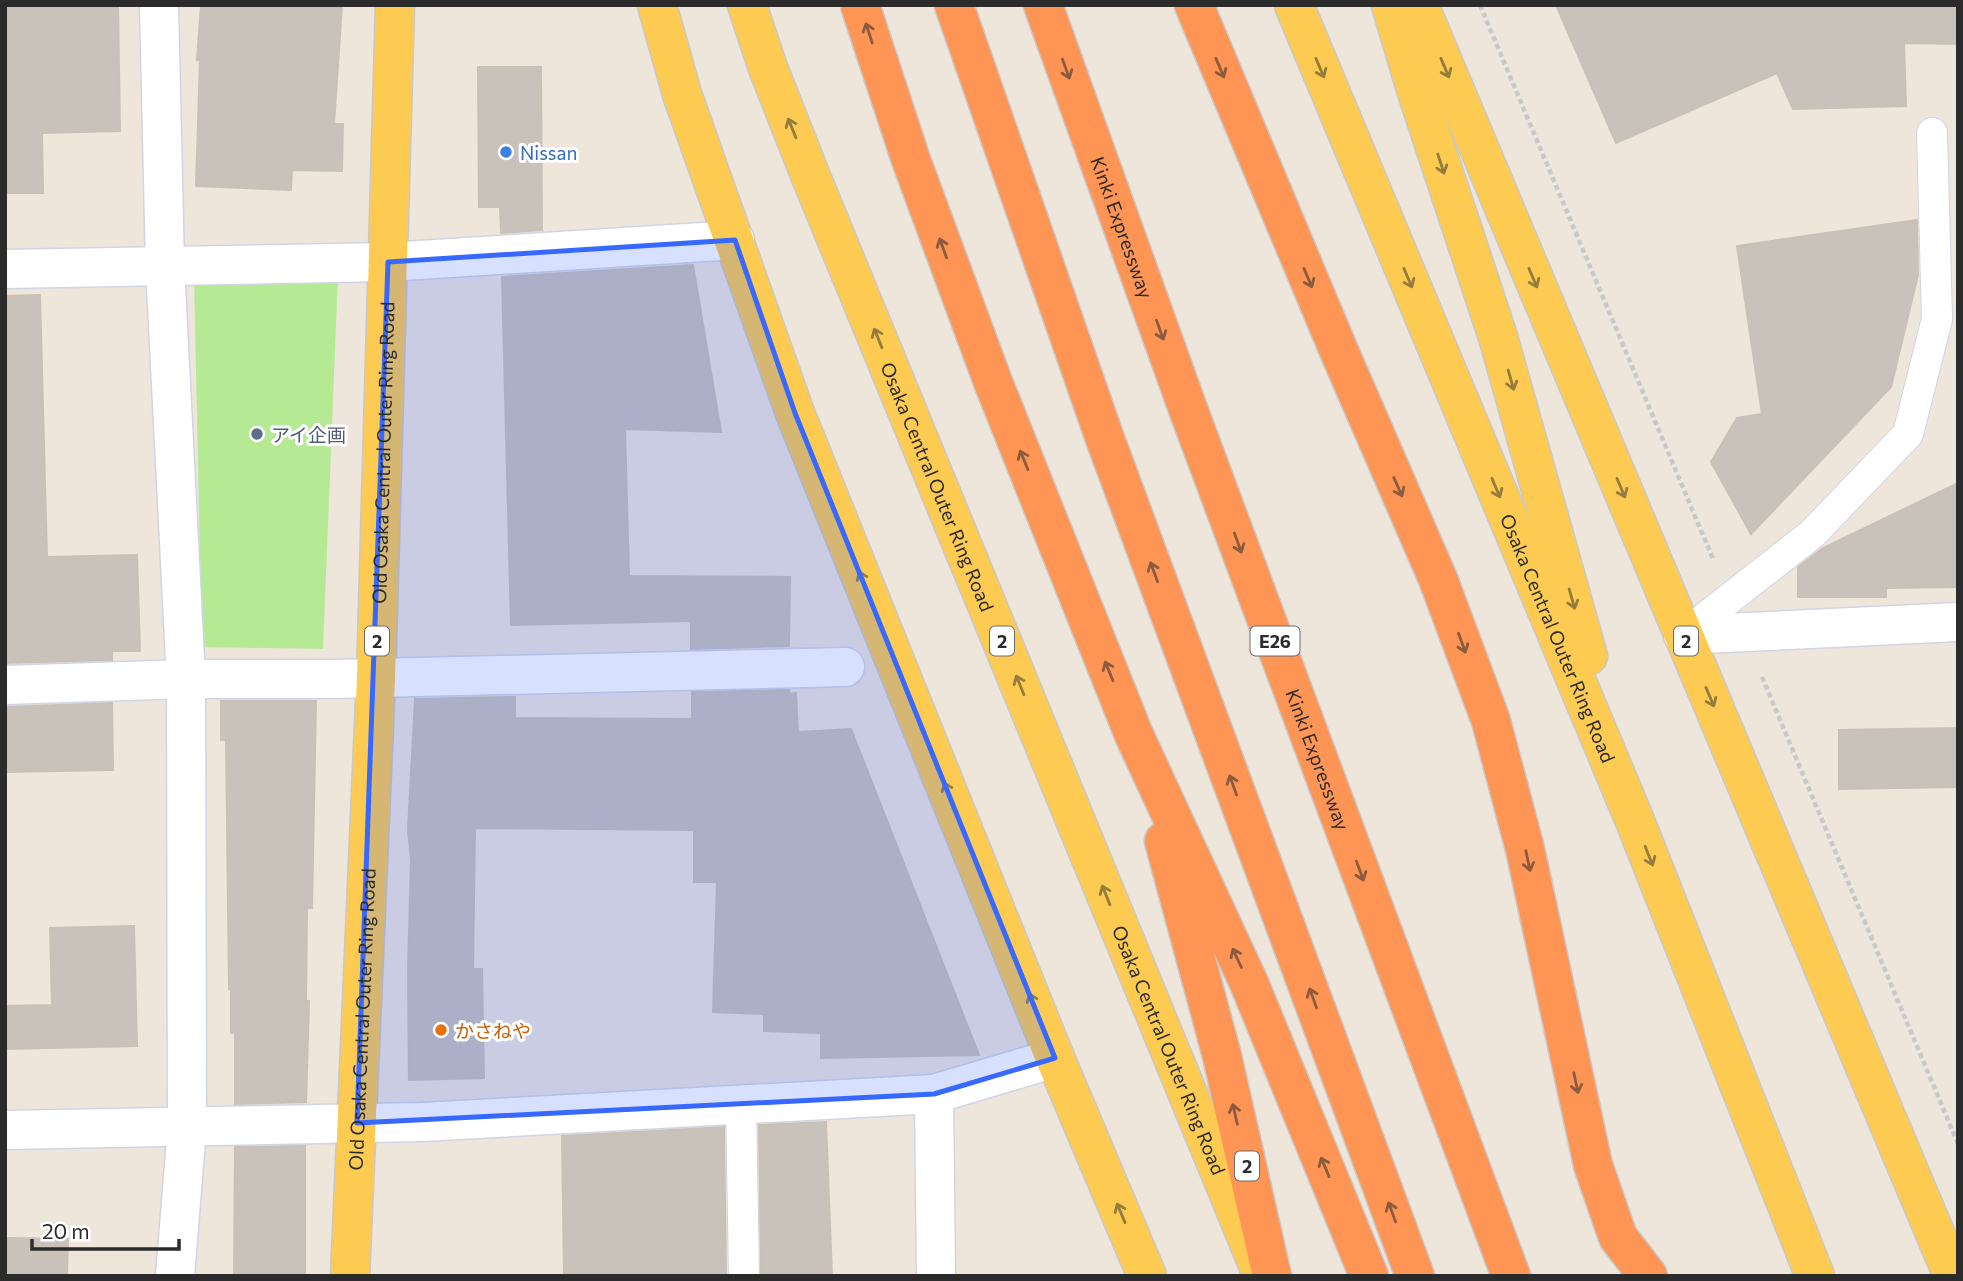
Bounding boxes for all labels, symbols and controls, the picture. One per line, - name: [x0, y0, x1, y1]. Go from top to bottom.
- one-way arrow: [862, 22, 874, 44]
- one-way arrow: [1214, 57, 1227, 79]
- one-way arrow: [1314, 57, 1327, 79]
- one-way arrow: [1439, 57, 1452, 78]
- one-way arrow: [1061, 58, 1073, 80]
- one-way arrow: [784, 117, 797, 139]
- place label: Nissan: [520, 141, 577, 164]
- marker: Nissan: [498, 144, 514, 160]
- one-way arrow: [1436, 152, 1448, 174]
- street label: Kinki Expressway: [1087, 153, 1159, 301]
- one-way arrow: [936, 237, 948, 259]
- one-way arrow: [1302, 267, 1315, 288]
- one-way arrow: [1402, 267, 1415, 288]
- one-way arrow: [1527, 267, 1540, 288]
- street label: Old Osaka Central Outer Ring Road: [367, 301, 398, 604]
- one-way arrow: [1155, 318, 1167, 340]
- one-way arrow: [870, 328, 883, 350]
- street label: Osaka Central Outer Ring Road: [877, 358, 1000, 614]
- one-way arrow: [1505, 369, 1518, 391]
- place label: アイ企画: [271, 423, 346, 446]
- marker: アイ企画: [249, 426, 265, 442]
- one-way arrow: [1017, 450, 1030, 472]
- one-way arrow: [1392, 476, 1405, 497]
- one-way arrow: [1616, 476, 1629, 498]
- one-way arrow: [1490, 477, 1503, 498]
- street label: Osaka Central Outer Ring Road: [1496, 510, 1621, 766]
- one-way arrow: [1233, 532, 1245, 554]
- one-way arrow: [1147, 561, 1160, 583]
- one-way arrow: [855, 571, 868, 592]
- one-way arrow: [1567, 588, 1580, 610]
- road number: 2: [365, 626, 389, 656]
- road number: 2: [990, 626, 1014, 656]
- road number: E26: [1250, 626, 1300, 656]
- road number: 2: [1674, 626, 1698, 656]
- one-way arrow: [1457, 632, 1469, 654]
- one-way arrow: [1102, 661, 1115, 683]
- one-way arrow: [1012, 675, 1025, 696]
- street label: Kinki Expressway: [1282, 685, 1355, 833]
- one-way arrow: [1704, 686, 1717, 708]
- one-way arrow: [1226, 775, 1239, 797]
- one-way arrow: [941, 782, 954, 803]
- one-way arrow: [1643, 845, 1656, 867]
- one-way arrow: [1521, 849, 1535, 872]
- one-way arrow: [1355, 860, 1368, 882]
- street label: Old Osaka Central Outer Ring Road: [343, 868, 379, 1171]
- one-way arrow: [1099, 885, 1112, 907]
- street label: Osaka Central Outer Ring Road: [1108, 922, 1231, 1178]
- one-way arrow: [1230, 947, 1243, 969]
- one-way arrow: [1305, 988, 1318, 1010]
- one-way arrow: [1026, 993, 1039, 1014]
- place label: かさねや: [455, 1019, 531, 1042]
- marker: かさねや: [433, 1022, 449, 1038]
- one-way arrow: [1569, 1071, 1583, 1094]
- one-way arrow: [1228, 1103, 1241, 1126]
- road number: 2: [1235, 1152, 1259, 1181]
- one-way arrow: [1318, 1157, 1331, 1178]
- one-way arrow: [1384, 1201, 1397, 1223]
- one-way arrow: [1113, 1203, 1126, 1224]
- scale bar: [32, 1208, 178, 1252]
- text: 20 m: [42, 1218, 90, 1243]

